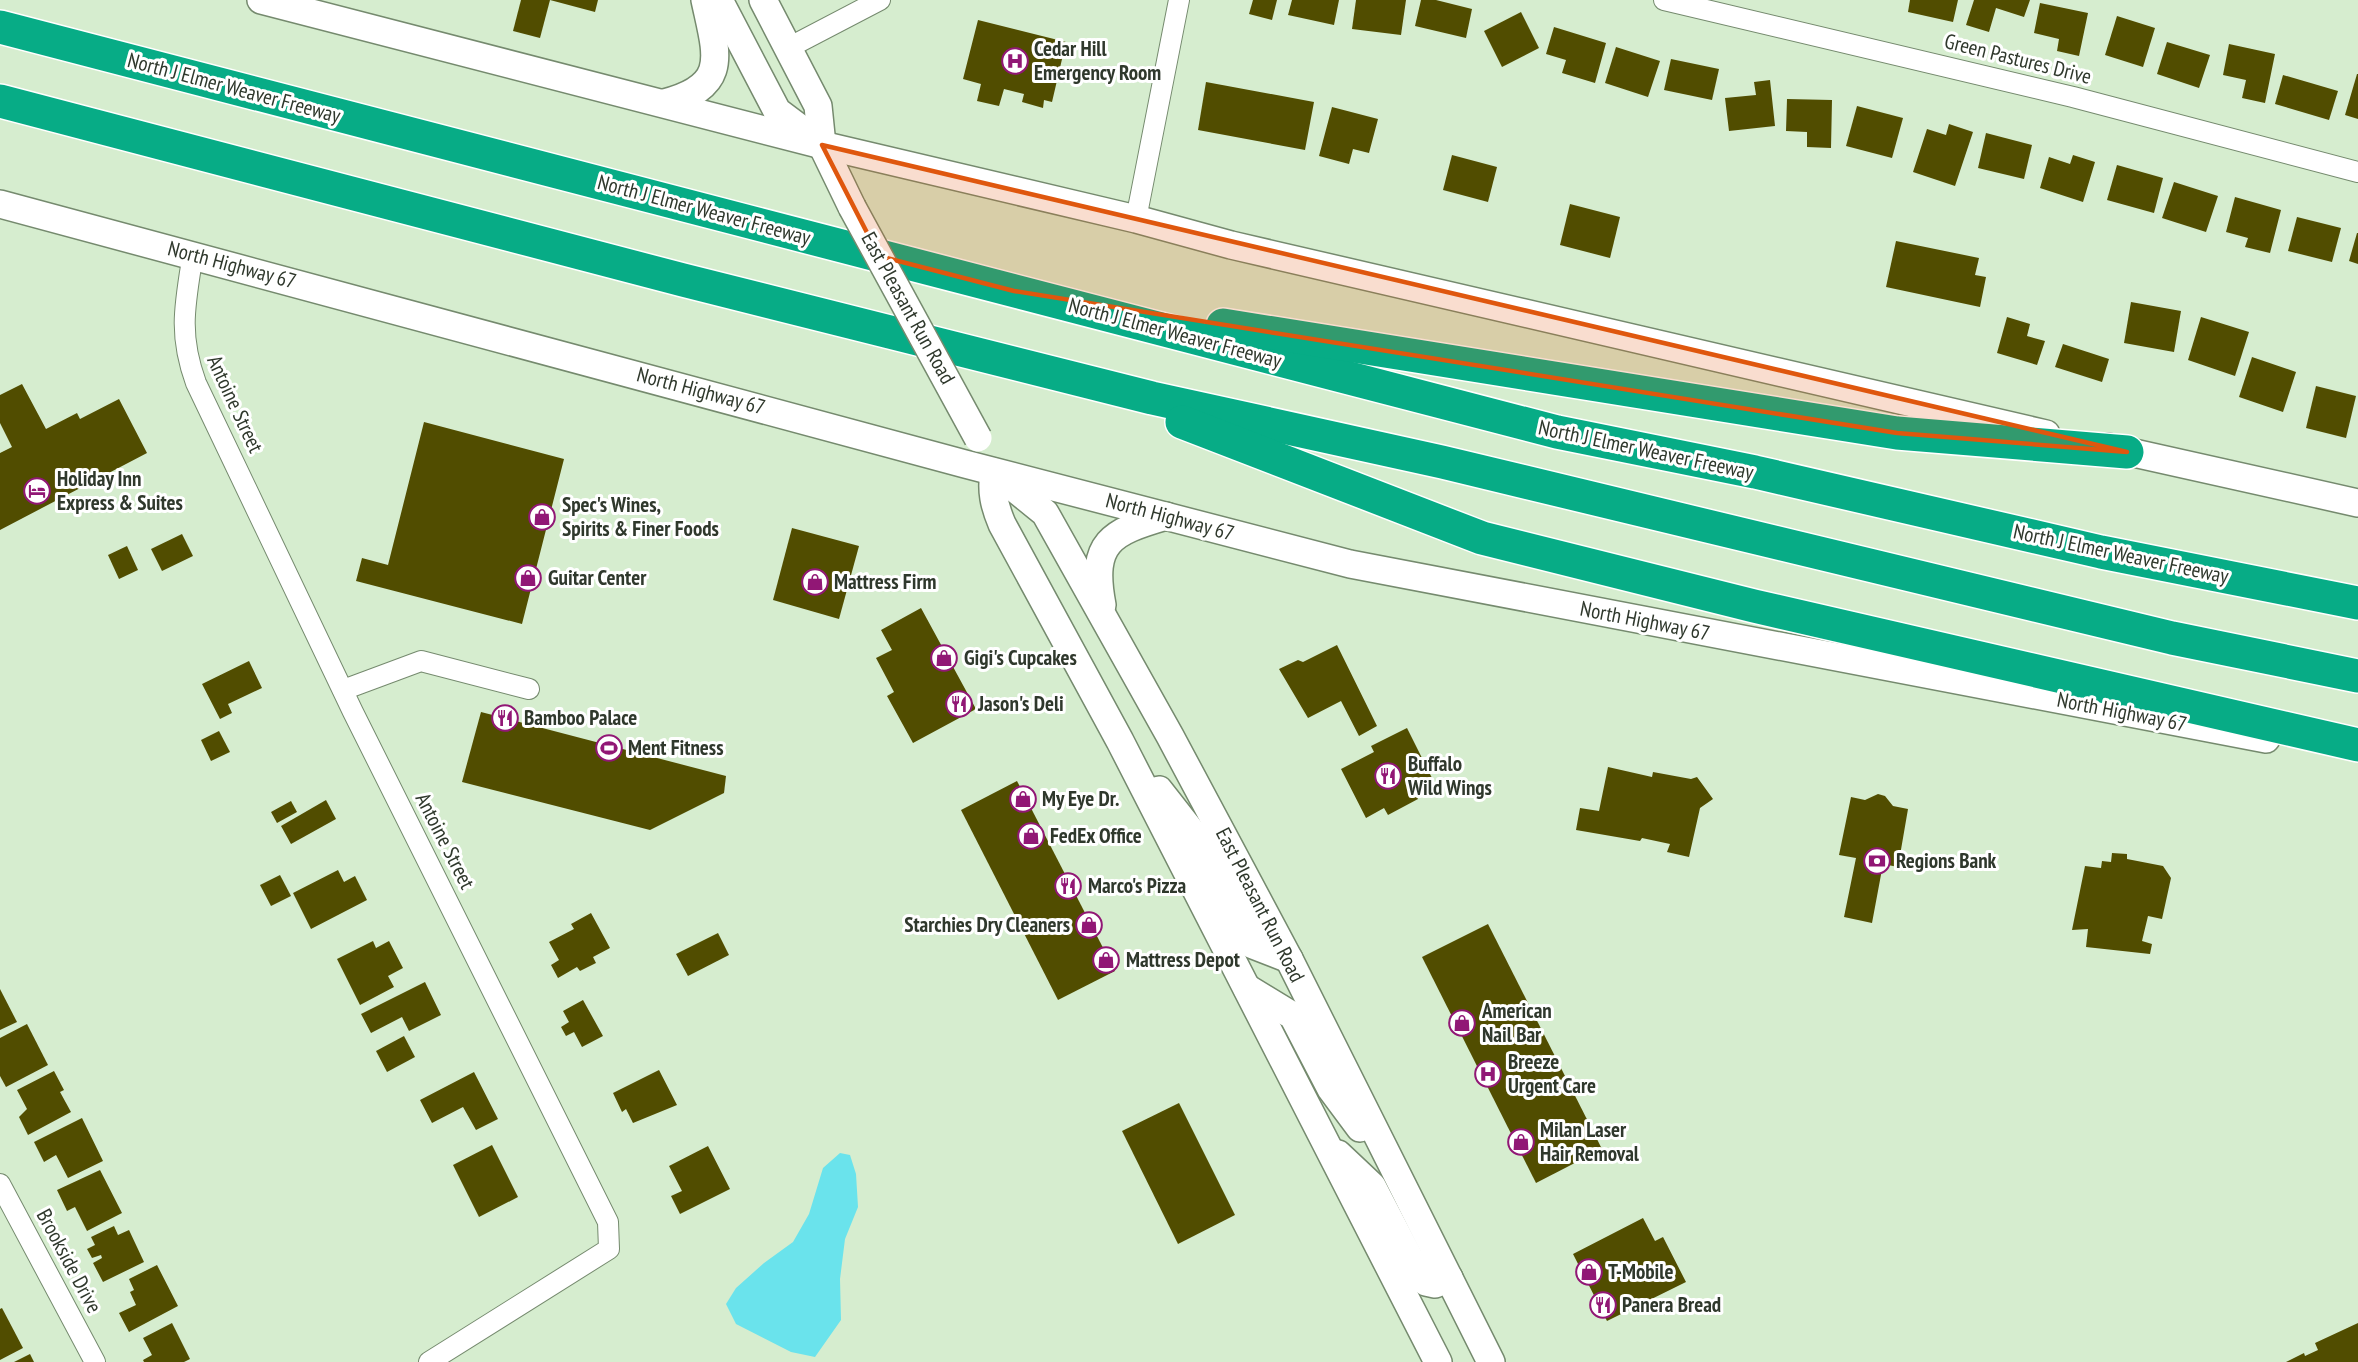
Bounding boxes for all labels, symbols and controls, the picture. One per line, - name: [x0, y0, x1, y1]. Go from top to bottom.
- street label: Green Pastures Drive: [1942, 27, 2094, 90]
- place label: Cedar Hill Emergency Room: [1034, 35, 1161, 86]
- street label: North J Elmer Weaver Freeway: [125, 46, 344, 129]
- hospital icon: Cedar Hill Emergency Room: [1000, 46, 1030, 76]
- street label: North J Elmer Weaver Freeway: [595, 168, 814, 251]
- street label: East Pleasant Run Road: [855, 227, 961, 389]
- street label: North Highway 67: [165, 234, 299, 295]
- street label: North J Elmer Weaver Freeway: [1066, 291, 1285, 374]
- street label: Antoine Street: [201, 351, 270, 457]
- street label: North Highway 67: [634, 360, 768, 421]
- street label: North J Elmer Weaver Freeway: [1536, 414, 1756, 486]
- place label: Holiday Inn Express & Suites: [57, 465, 183, 516]
- hotel icon: Holiday Inn Express & Suites: [22, 476, 52, 506]
- street label: North Highway 67: [1103, 486, 1237, 547]
- place label: Spec's Wines, Spirits & Finer Foods: [562, 491, 719, 542]
- shop icon: Spec's Wines, Spirits & Finer Foods: [527, 502, 557, 532]
- street label: North J Elmer Weaver Freeway: [2011, 518, 2231, 590]
- shop icon: Guitar Center: [513, 563, 543, 593]
- place label: Guitar Center: [548, 564, 647, 591]
- shop icon: Mattress Firm: [800, 567, 830, 597]
- place label: Mattress Firm: [834, 568, 937, 595]
- street label: North Highway 67: [1578, 595, 1712, 646]
- shop icon: Gigi's Cupcakes: [929, 643, 959, 673]
- place label: Gigi's Cupcakes: [964, 644, 1077, 671]
- street label: North Highway 67: [2055, 686, 2189, 737]
- restaurant icon: Jason's Deli: [944, 689, 974, 719]
- place label: Jason's Deli: [977, 690, 1064, 717]
- restaurant icon: Bamboo Palace: [490, 703, 520, 733]
- place label: Bamboo Palace: [524, 704, 637, 731]
- sports icon: Ment Fitness: [594, 733, 624, 763]
- place label: Ment Fitness: [628, 734, 724, 761]
- place label: Buffalo Wild Wings: [1407, 750, 1492, 801]
- restaurant icon: Buffalo Wild Wings: [1373, 761, 1403, 791]
- shop icon: My Eye Dr.: [1008, 784, 1038, 814]
- place label: My Eye Dr.: [1042, 785, 1119, 812]
- street label: Antoine Street: [410, 788, 481, 894]
- shop icon: FedEx Office: [1016, 821, 1046, 851]
- place label: FedEx Office: [1050, 822, 1142, 849]
- street label: East Pleasant Run Road: [1210, 823, 1311, 987]
- bank icon: Regions Bank: [1862, 846, 1892, 876]
- place label: Regions Bank: [1896, 847, 1997, 874]
- restaurant icon: Marco's Pizza: [1053, 871, 1083, 901]
- place label: Marco's Pizza: [1088, 872, 1187, 899]
- shop icon: Starchies Dry Cleaners: [1074, 910, 1104, 940]
- place label: Starchies Dry Cleaners: [904, 911, 1070, 938]
- shop icon: Mattress Depot: [1091, 945, 1121, 975]
- place label: Mattress Depot: [1126, 946, 1240, 973]
- place label: American Nail Bar: [1481, 997, 1552, 1048]
- shop icon: American Nail Bar: [1447, 1008, 1477, 1038]
- place label: Breeze Urgent Care: [1508, 1048, 1596, 1099]
- hospital icon: Breeze Urgent Care: [1473, 1059, 1503, 1089]
- place label: Milan Laser Hair Removal: [1540, 1116, 1640, 1167]
- shop icon: Milan Laser Hair Removal: [1506, 1127, 1536, 1157]
- street label: Brookside Drive: [31, 1204, 108, 1317]
- shop icon: T-Mobile: [1574, 1257, 1604, 1287]
- place label: T-Mobile: [1608, 1258, 1673, 1285]
- restaurant icon: Panera Bread: [1588, 1290, 1618, 1320]
- place label: Panera Bread: [1622, 1291, 1721, 1318]

